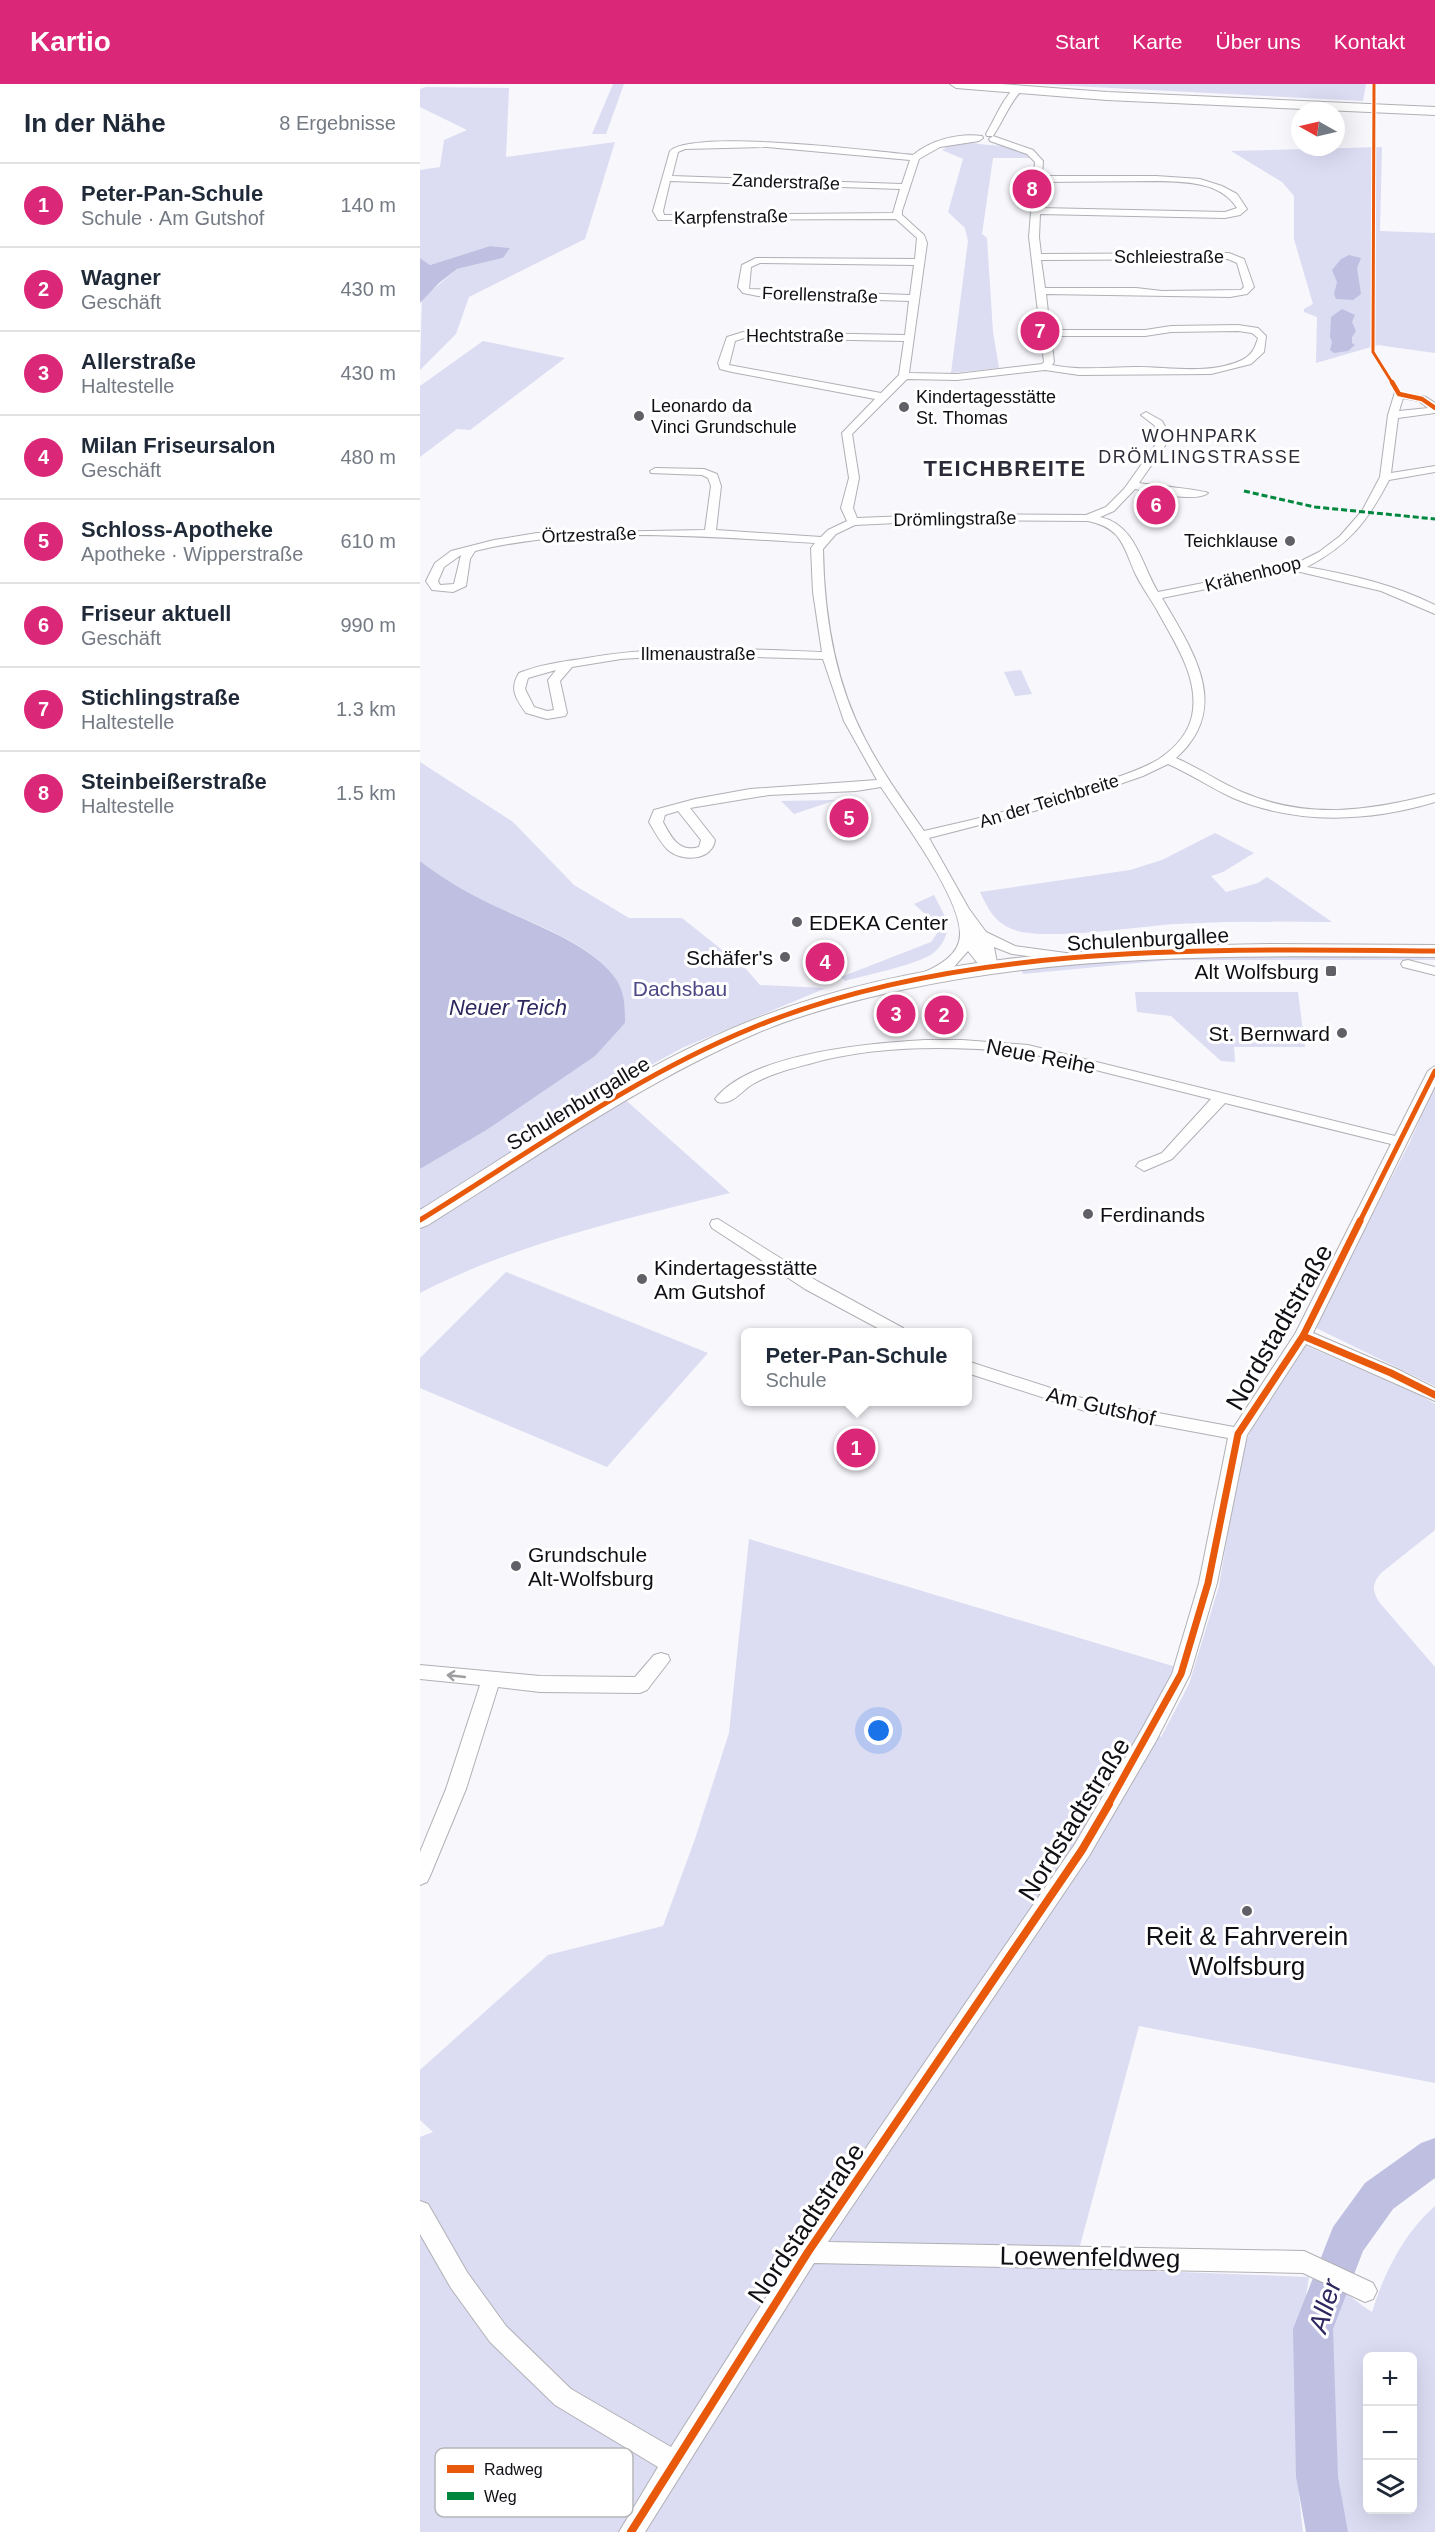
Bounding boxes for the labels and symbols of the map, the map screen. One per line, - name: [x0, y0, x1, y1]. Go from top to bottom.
- north arrow: [1291, 102, 1345, 156]
- pin: 8: [1012, 166, 1052, 212]
- street label: Zanderstraße: [732, 170, 840, 194]
- street label: Karpfenstraße: [674, 206, 788, 228]
- street label: Schleiestraße: [1114, 247, 1224, 267]
- street label: Forellenstraße: [762, 283, 878, 307]
- pin: 7: [1020, 308, 1060, 354]
- street label: Hechtstraße: [746, 326, 844, 346]
- place label: Kindertagesstätte St. Thomas: [916, 387, 1056, 428]
- place label: Leonardo da Vinci Grundschule: [651, 396, 797, 437]
- marker: Kindertagesstätte St. Thomas: [897, 400, 911, 414]
- marker: Leonardo da Vinci Grundschule: [632, 409, 646, 423]
- district label: WOHNPARK DRÖMLINGSTRASSE: [1098, 426, 1302, 467]
- district label: TEICHBREITE: [923, 456, 1087, 481]
- pin: 6: [1136, 482, 1176, 528]
- street label: Drömlingstraße: [893, 508, 1017, 530]
- street label: Örtzestraße: [541, 523, 637, 547]
- place label: Teichklause: [1184, 531, 1278, 551]
- marker: Teichklause: [1283, 534, 1297, 548]
- street label: Krähenhoop: [1203, 552, 1303, 596]
- street label: Ilmenaustraße: [640, 644, 756, 664]
- street label: An der Teichbreite: [977, 770, 1121, 832]
- pin: 5: [830, 796, 868, 840]
- place label: EDEKA Center: [809, 911, 948, 934]
- marker: EDEKA Center: [790, 915, 804, 929]
- street label: Schulenburgallee: [1066, 923, 1230, 955]
- pin: 4: [806, 940, 844, 984]
- place label: Schäfer's: [686, 946, 773, 969]
- marker: Schäfer's: [778, 950, 792, 964]
- place label: Alt Wolfsburg: [1195, 960, 1319, 983]
- marker: Alt Wolfsburg: [1324, 964, 1338, 978]
- park label: Dachsbau: [633, 977, 727, 1000]
- pin: 3: [876, 992, 916, 1036]
- pin: 2: [924, 992, 964, 1038]
- water label: Neuer Teich: [449, 995, 567, 1020]
- place label: St. Bernward: [1209, 1022, 1330, 1045]
- marker: St. Bernward: [1335, 1026, 1349, 1040]
- street label: Neue Reihe: [984, 1034, 1098, 1078]
- street label: Schulenburgallee: [503, 1051, 653, 1155]
- place label: Ferdinands: [1100, 1203, 1205, 1226]
- marker: Ferdinands: [1081, 1207, 1095, 1221]
- street label: Nordstadtstraße: [1219, 1239, 1339, 1415]
- place label: Kindertagesstätte Am Gutshof: [654, 1256, 817, 1303]
- marker: Kindertagesstätte Am Gutshof: [635, 1272, 649, 1286]
- street label: Am Gutshof: [1044, 1382, 1158, 1430]
- pin: 1: [836, 1426, 876, 1470]
- place label: Grundschule Alt-Wolfsburg: [528, 1543, 654, 1590]
- marker: Grundschule Alt-Wolfsburg: [509, 1559, 523, 1573]
- one-way arrow: [446, 1670, 466, 1681]
- your location: [864, 1716, 893, 1745]
- street label: Nordstadtstraße: [1012, 1732, 1136, 1906]
- marker: Reit & Fahrverein Wolfsburg: [1240, 1904, 1254, 1918]
- place label: Reit & Fahrverein Wolfsburg: [1146, 1921, 1348, 1981]
- street label: Nordstadtstraße: [741, 2137, 871, 2309]
- street label: Loewenfeldweg: [999, 2240, 1181, 2274]
- water label: Aller: [1302, 2275, 1348, 2338]
- legend: [435, 2448, 633, 2517]
- text: Radweg: [484, 2461, 543, 2478]
- text: Weg: [484, 2488, 517, 2505]

